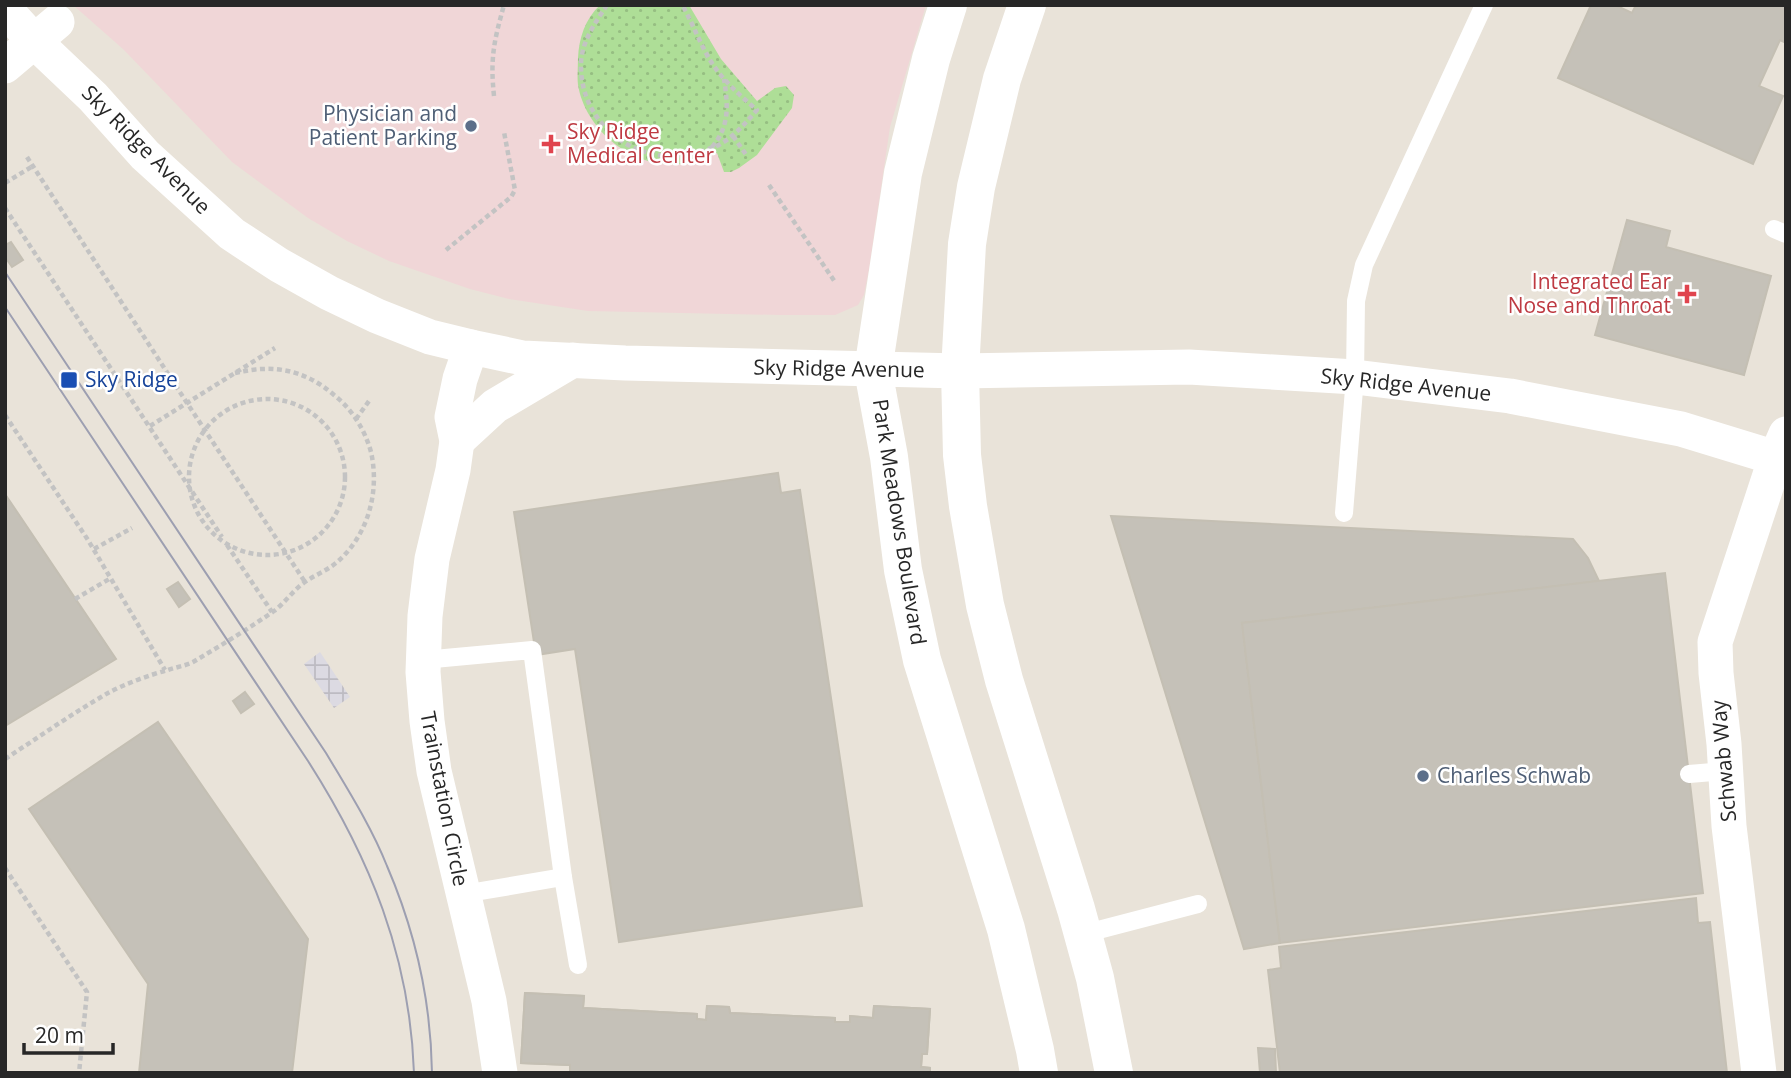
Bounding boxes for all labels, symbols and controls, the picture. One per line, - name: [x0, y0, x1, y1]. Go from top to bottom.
- street label: Sky Ridge Avenue: [76, 79, 217, 220]
- place label: Physician and Patient Parking: [309, 99, 457, 151]
- place label: Sky Ridge Medical Center: [567, 117, 714, 169]
- marker: Physician and Patient Parking: [463, 118, 479, 134]
- marker: Sky Ridge Medical Center: [541, 134, 561, 154]
- place label: Integrated Ear Nose and Throat: [1508, 267, 1671, 319]
- marker: Integrated Ear Nose and Throat: [1677, 284, 1697, 304]
- street label: Sky Ridge Avenue: [753, 353, 925, 383]
- street label: Sky Ridge Avenue: [1319, 361, 1493, 407]
- place label: Sky Ridge: [85, 365, 178, 393]
- marker: Sky Ridge: [59, 370, 79, 390]
- street label: Park Meadows Boulevard: [867, 397, 933, 647]
- street label: Schwab Way: [1704, 698, 1742, 823]
- street label: Trainstation Circle: [414, 709, 476, 888]
- place label: Charles Schwab: [1437, 761, 1591, 789]
- marker: Charles Schwab: [1415, 768, 1431, 784]
- scale bar: [24, 1012, 114, 1056]
- text: 20 m: [35, 1021, 84, 1049]

